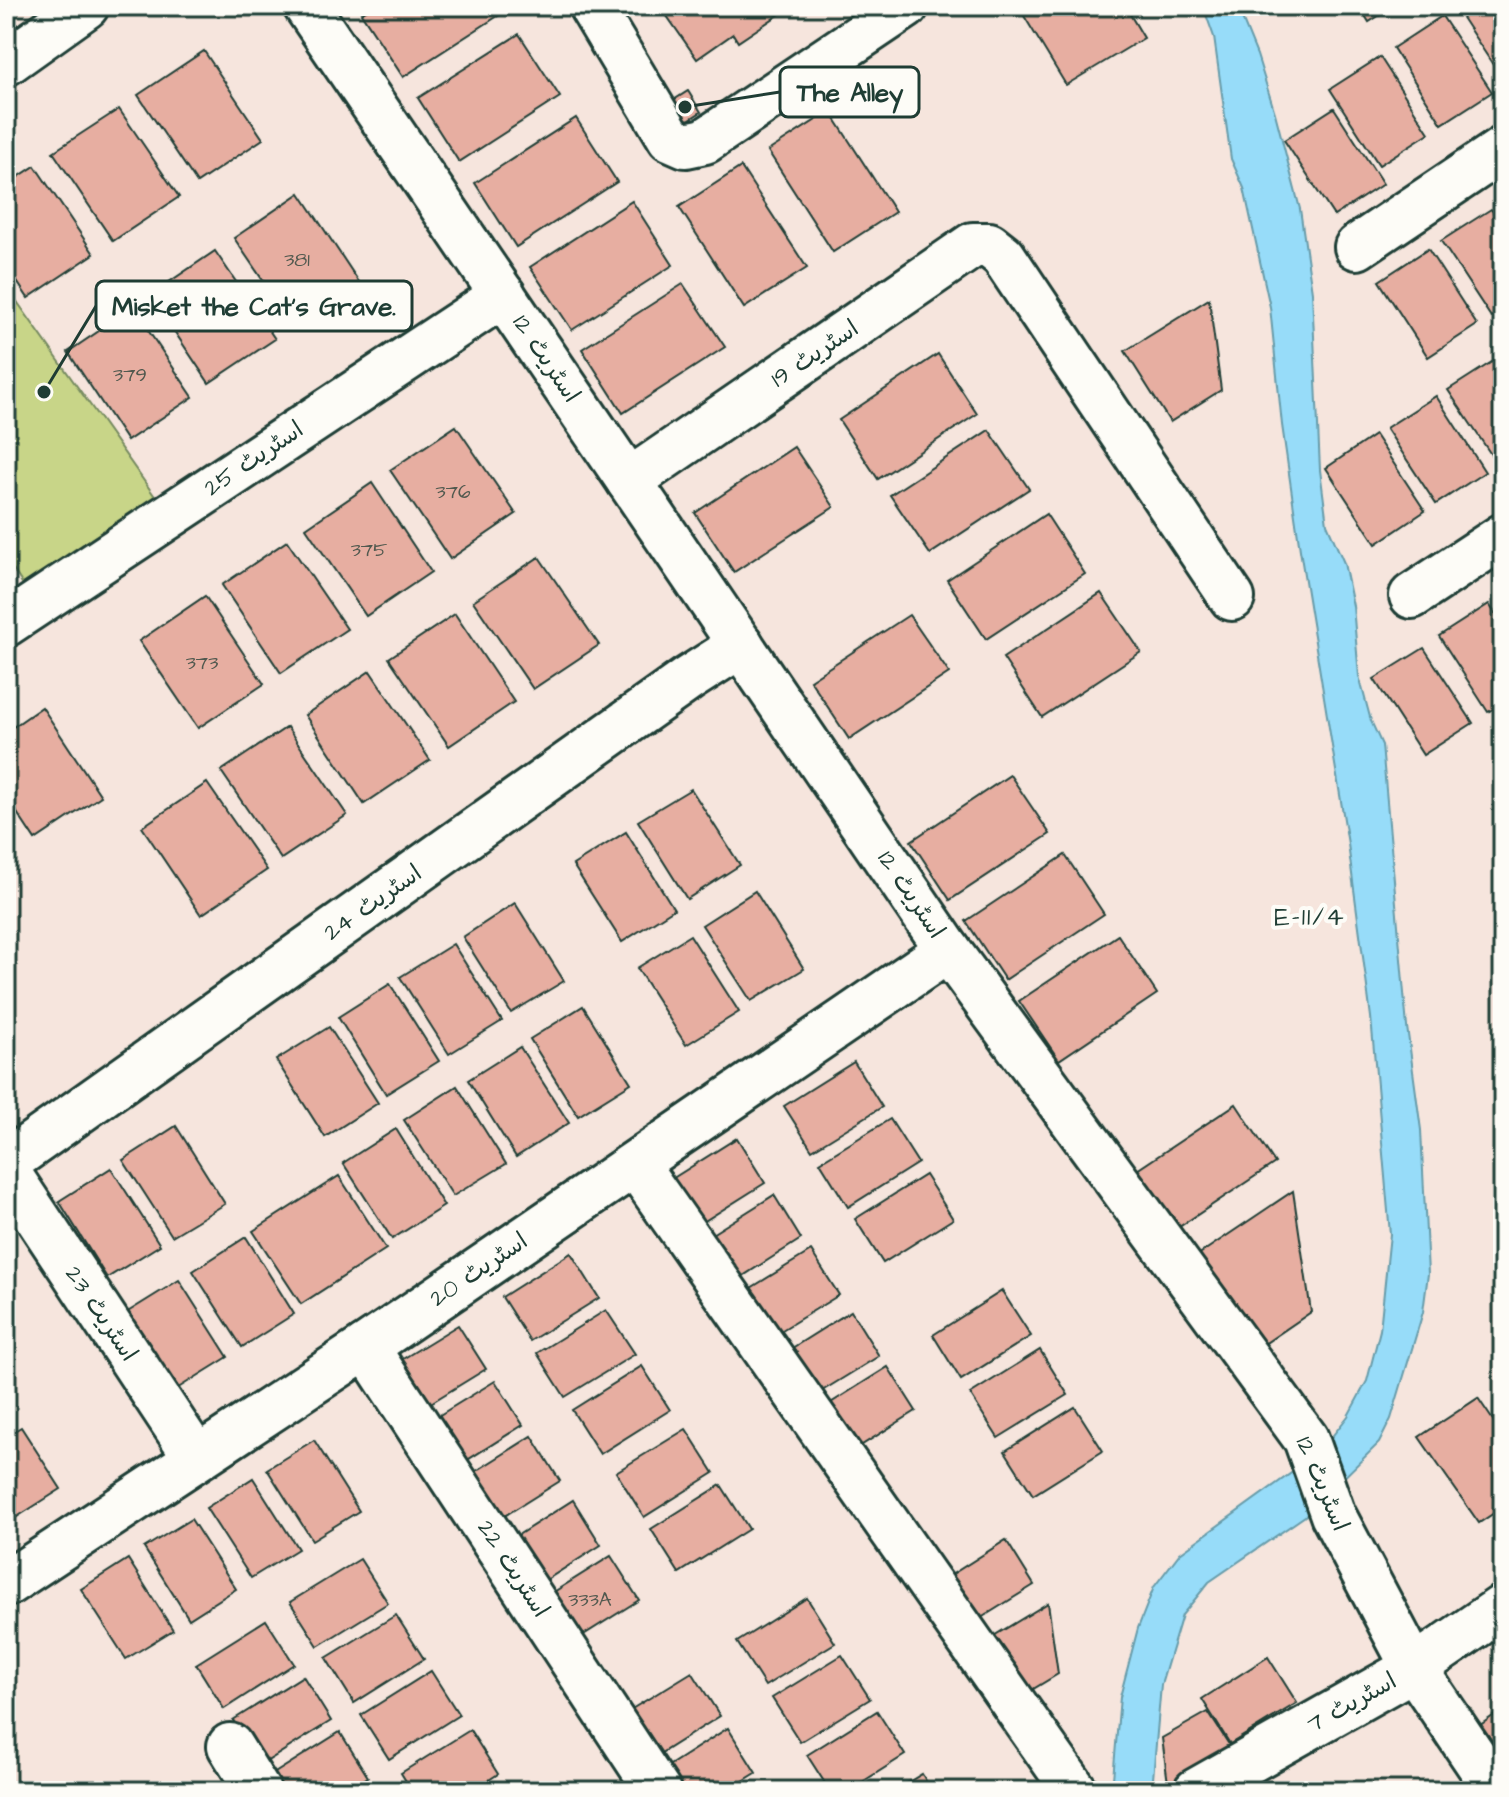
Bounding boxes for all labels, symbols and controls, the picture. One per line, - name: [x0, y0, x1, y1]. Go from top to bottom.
- callout: The Alley: [780, 67, 919, 117]
- text: The Alley: [796, 75, 904, 114]
- house number: 381: [284, 246, 310, 274]
- callout: Misket the Cat's Grave.: [96, 281, 412, 331]
- text: Misket the Cat's Grave.: [112, 289, 396, 325]
- street label: اسٹریٹ 12: [504, 308, 588, 410]
- street label: اسٹریٹ 19: [764, 312, 866, 396]
- house number: 379: [113, 361, 147, 389]
- street label: اسٹریٹ 25: [197, 413, 311, 505]
- house number: 376: [435, 478, 471, 506]
- house number: 375: [351, 536, 387, 564]
- house number: 373: [186, 649, 218, 677]
- street label: اسٹریٹ 12: [869, 844, 953, 946]
- street label: اسٹریٹ 24: [317, 857, 429, 949]
- district label: E-11/4: [1274, 899, 1346, 935]
- street label: اسٹریٹ 20: [423, 1225, 535, 1315]
- street label: اسٹریٹ 23: [56, 1259, 146, 1369]
- street label: اسٹریٹ 12: [1287, 1431, 1357, 1537]
- street label: اسٹریٹ 22: [469, 1513, 557, 1625]
- house number: 333A: [568, 1586, 612, 1614]
- street label: اسٹریٹ 7: [1301, 1664, 1403, 1742]

